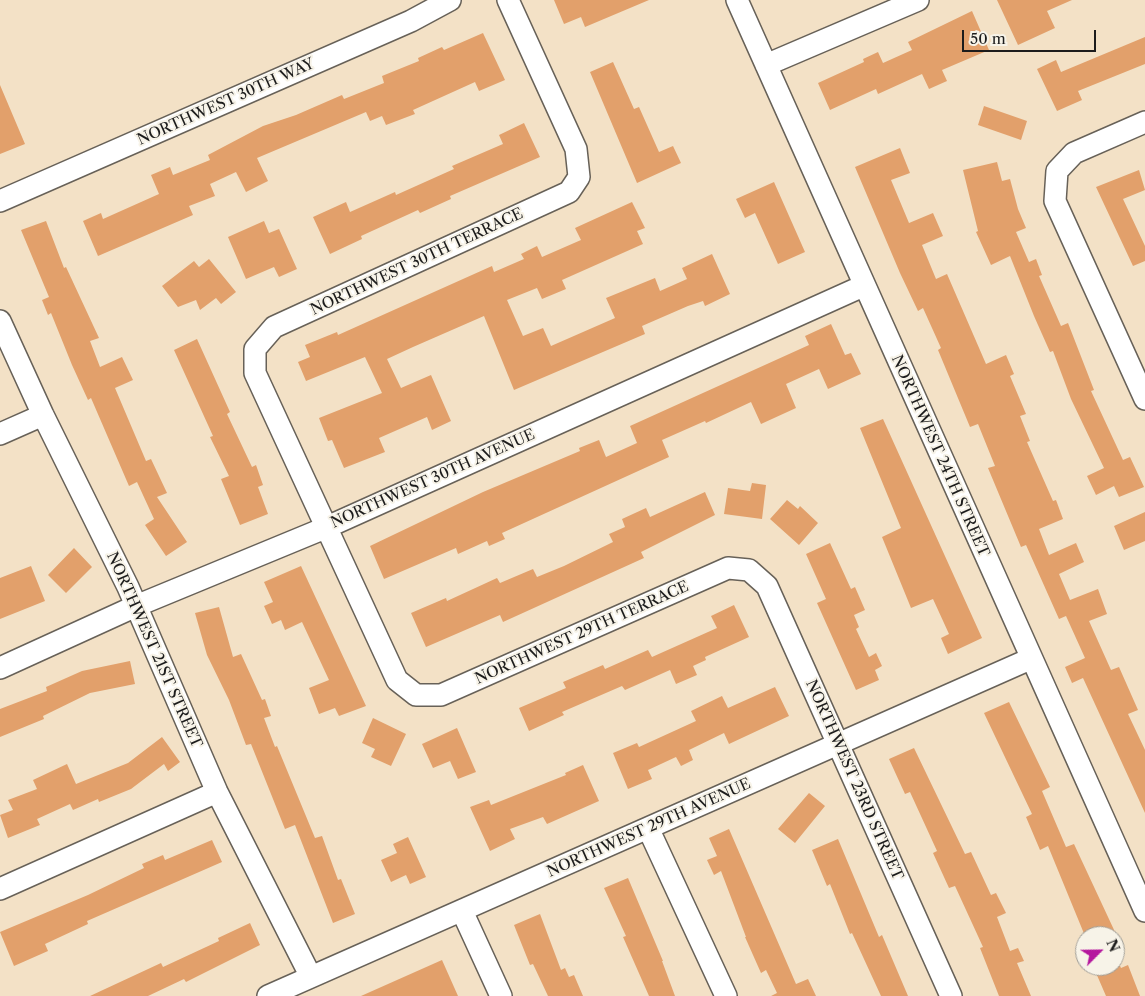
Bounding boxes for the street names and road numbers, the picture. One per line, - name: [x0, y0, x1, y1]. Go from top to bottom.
- street label: NORTHWEST 30TH WAY: [135, 55, 317, 149]
- street label: NORTHWEST 30TH TERRACE: [308, 205, 526, 319]
- street label: NORTHWEST 24TH STREET: [887, 352, 993, 560]
- street label: NORTHWEST 30TH AVENUE: [328, 426, 538, 532]
- street label: NORTHWEST 21ST STREET: [103, 549, 205, 751]
- street label: NORTHWEST 29TH TERRACE: [472, 578, 692, 688]
- street label: NORTHWEST 23RD STREET: [802, 677, 906, 883]
- street label: NORTHWEST 29TH AVENUE: [544, 775, 754, 881]

